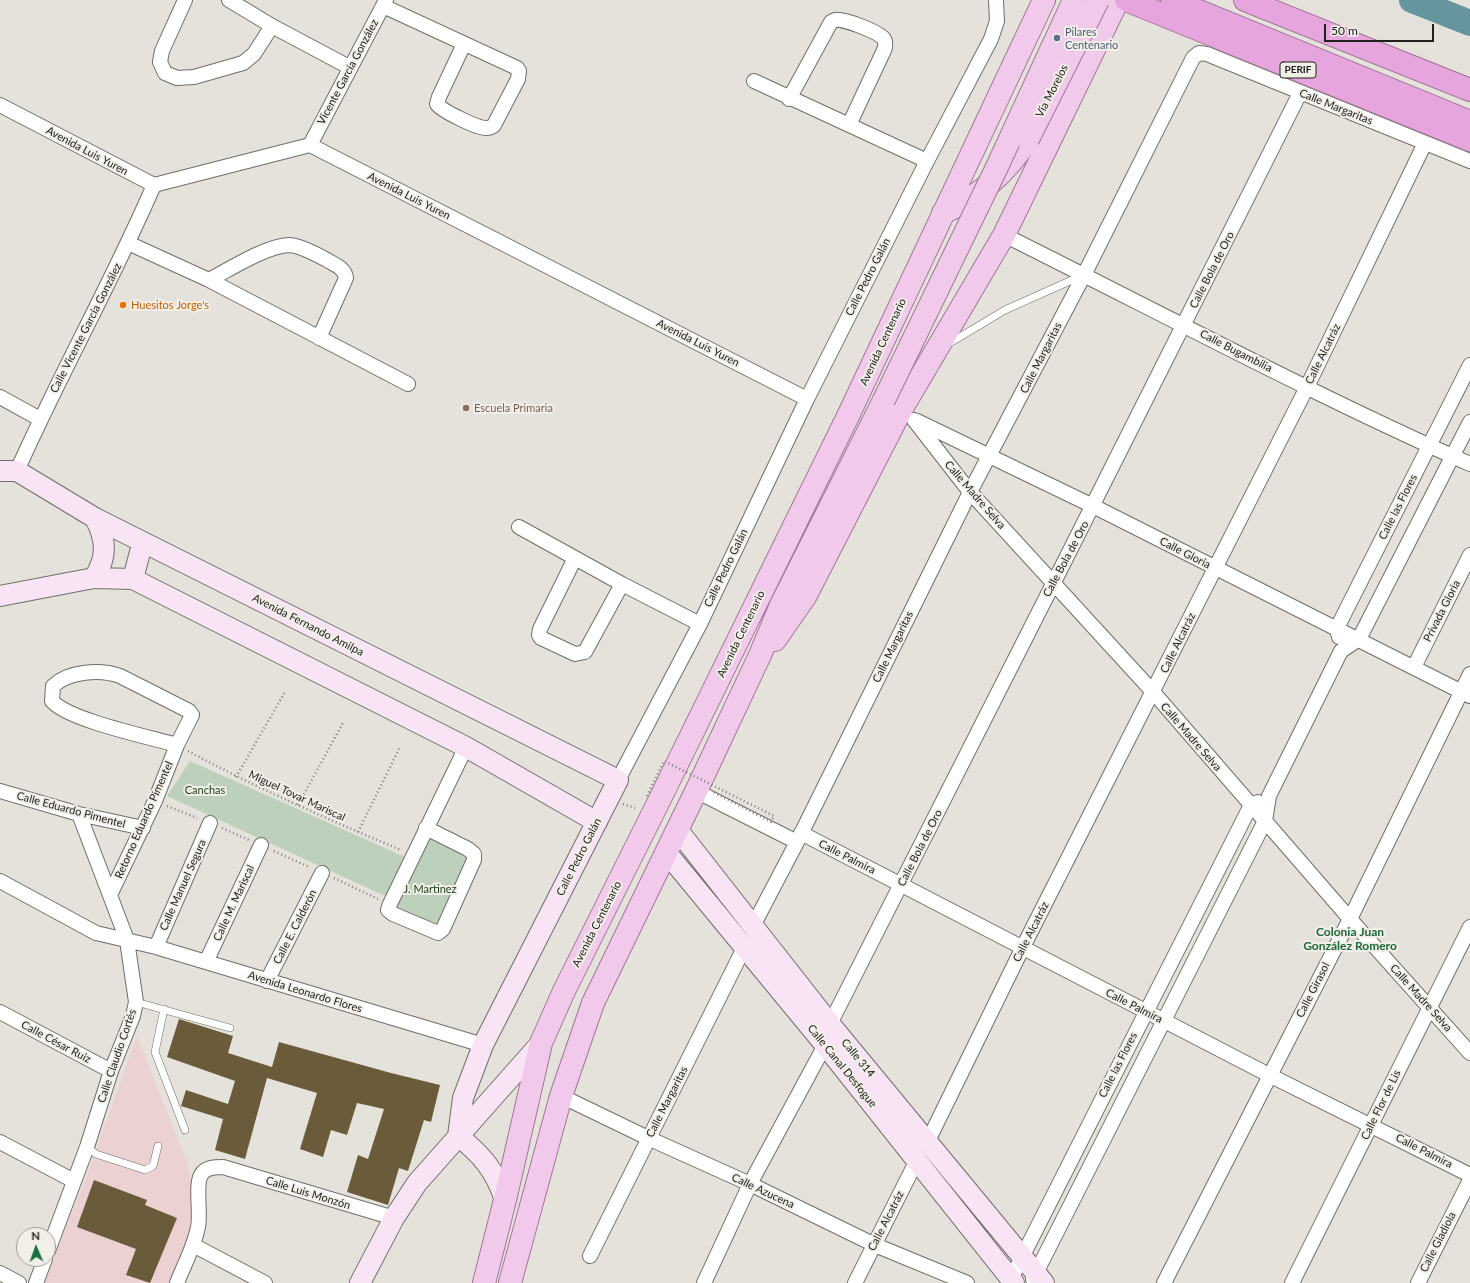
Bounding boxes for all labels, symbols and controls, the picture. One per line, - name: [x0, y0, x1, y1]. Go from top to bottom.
- scale bar: [1326, 16, 1436, 42]
- street label: Vicente García González: [315, 17, 381, 127]
- text: 50 m: [1331, 23, 1358, 38]
- place label: Pilares Centenario: [1065, 25, 1118, 51]
- marker: Pilares Centenario: [1052, 33, 1062, 43]
- street label: Vía Morelos: [1033, 62, 1071, 120]
- road number: PERIF: [1280, 62, 1316, 78]
- street label: Calle Margaritas: [1297, 86, 1375, 128]
- street label: Avenida Luis Yuren: [44, 124, 130, 178]
- street label: Avenida Luis Yuren: [365, 169, 453, 223]
- street label: Calle Bola de Oro: [1187, 229, 1237, 311]
- street label: Calle Pedro Galán: [843, 236, 893, 318]
- street label: Calle Vicente García González: [47, 261, 125, 395]
- street label: Avenida Centenario: [857, 296, 909, 388]
- place label: Huesitos Jorge's: [131, 298, 209, 312]
- marker: Huesitos Jorge's: [118, 300, 128, 310]
- street label: Avenida Luis Yuren: [654, 316, 742, 370]
- street label: Calle Margaritas: [1017, 320, 1065, 396]
- street label: Calle Alcatráz: [1303, 322, 1343, 386]
- street label: Calle Bugambilia: [1198, 327, 1274, 375]
- place label: Escuela Primaria: [474, 401, 553, 415]
- marker: Escuela Primaria: [461, 403, 471, 413]
- street label: Calle Madre Selva: [942, 458, 1008, 532]
- street label: Calle las Flores: [1376, 472, 1420, 542]
- street label: Calle Bola de Oro: [1040, 519, 1092, 599]
- street label: Calle Pedro Galán: [701, 527, 751, 609]
- street label: Calle Gloria: [1157, 535, 1213, 571]
- street label: Privada Gloria: [1421, 578, 1463, 644]
- street label: Avenida Centenario: [714, 588, 768, 680]
- street label: Avenida Fernando Amilpa: [250, 591, 366, 659]
- street label: Calle Margaritas: [870, 609, 916, 685]
- street label: Calle Alcatráz: [1158, 611, 1198, 675]
- street label: Calle Madre Selva: [1158, 700, 1224, 774]
- street label: Retorno Eduardo Pimentel: [112, 759, 176, 881]
- street label: Miguel Tovar Mariscal: [247, 768, 347, 824]
- park label: Canchas: [185, 783, 225, 797]
- street label: Calle Eduardo Pimentel: [15, 789, 127, 831]
- street label: Calle Bola de Oro: [895, 807, 945, 889]
- street label: Calle Pedro Galán: [554, 816, 604, 898]
- street label: Calle Manuel Segura: [157, 837, 209, 933]
- street label: Calle Palmira: [816, 837, 878, 877]
- street label: Calle M. Mariscal: [211, 863, 257, 943]
- street label: Avenida Centenario: [570, 879, 624, 969]
- park label: J. Martinez: [403, 882, 457, 896]
- street label: Calle E. Calderón: [271, 888, 319, 966]
- street label: Calle Alcatráz: [1010, 900, 1052, 964]
- district label: Colonia Juan González Romero: [1303, 925, 1397, 953]
- street label: Calle Girasol: [1293, 960, 1333, 1020]
- street label: Calle Madre Selva: [1387, 962, 1455, 1034]
- street label: Avenida Leonardo Flores: [246, 968, 364, 1016]
- street label: Calle Palmira: [1103, 986, 1165, 1026]
- street label: Calle Claudio Cortés: [95, 1008, 139, 1104]
- street label: Calle César Ruiz: [19, 1018, 93, 1066]
- street label: Calle Canal Desfogue: [805, 1022, 879, 1110]
- street label: Calle las Flores: [1096, 1030, 1140, 1100]
- street label: Calle 314: [838, 1036, 878, 1080]
- street label: Calle Margaritas: [643, 1064, 691, 1140]
- street label: Calle Flor de Lis: [1358, 1068, 1404, 1142]
- street label: Calle Palmira: [1393, 1131, 1455, 1171]
- street label: Calle Azucena: [730, 1171, 796, 1211]
- street label: Calle Luis Monzón: [264, 1174, 352, 1212]
- street label: Calle Alcatráz: [865, 1189, 907, 1253]
- street label: Calle Gladiola: [1417, 1210, 1459, 1274]
- north arrow: [16, 1227, 56, 1267]
- text: N: [31, 1229, 40, 1242]

